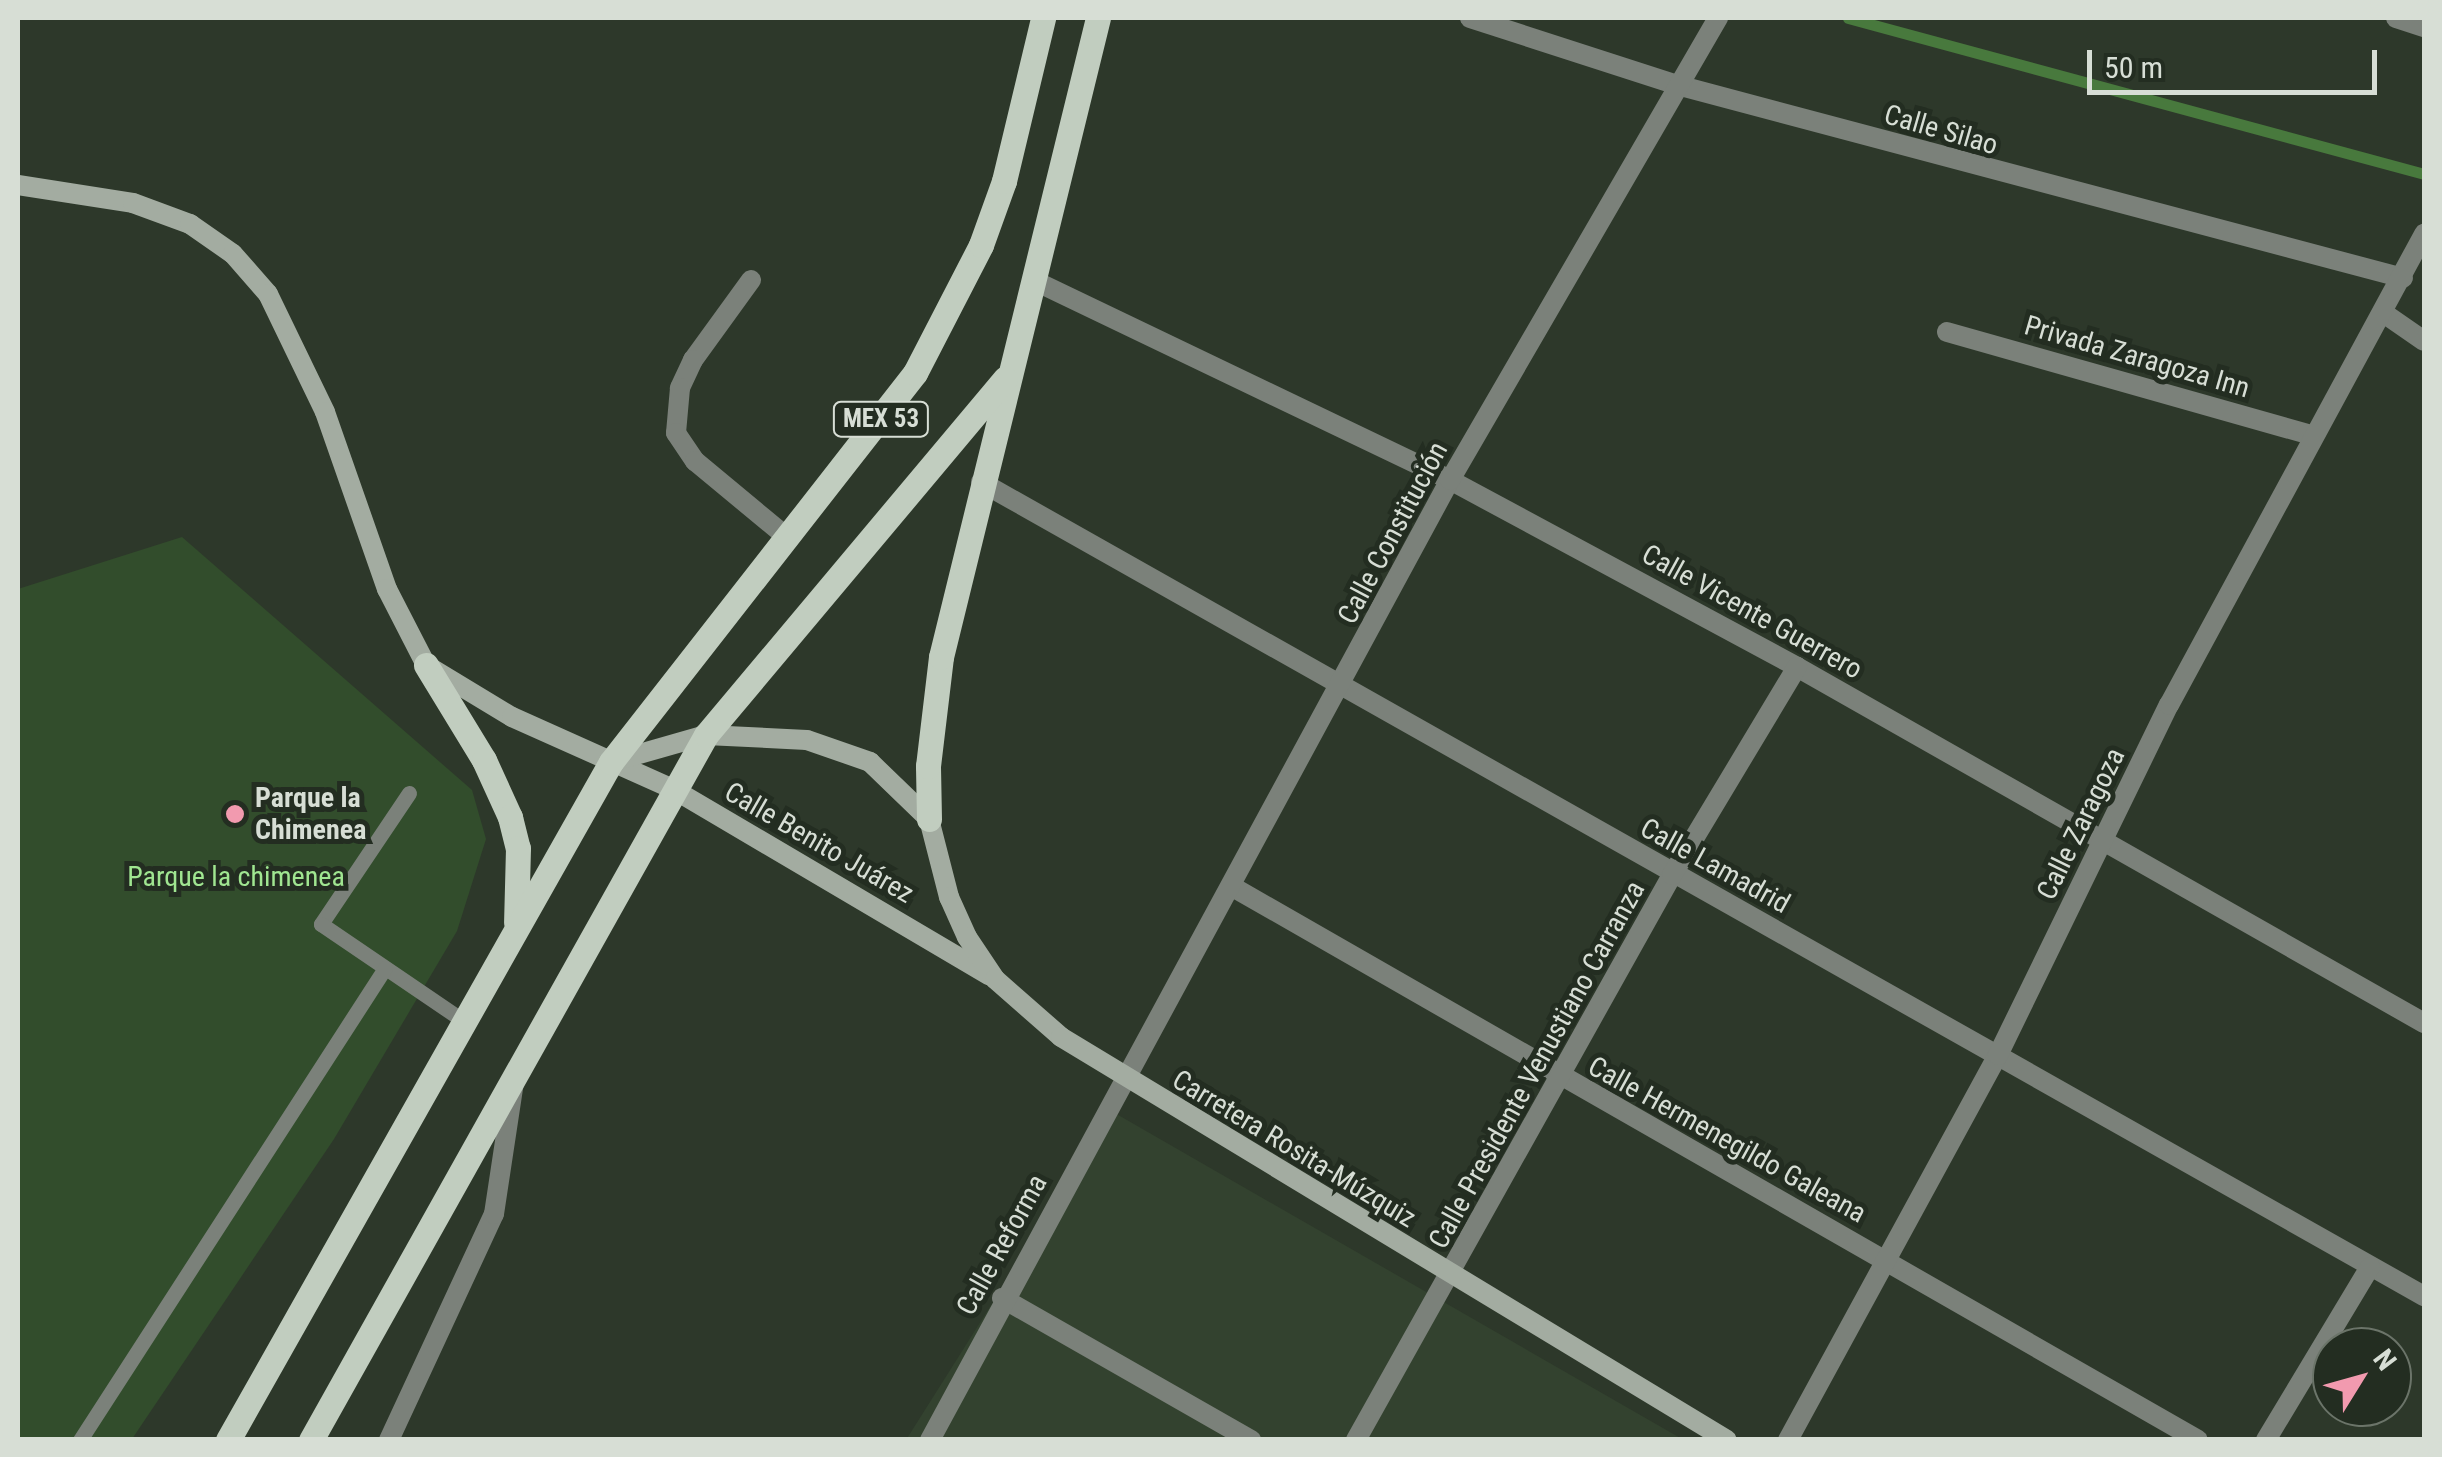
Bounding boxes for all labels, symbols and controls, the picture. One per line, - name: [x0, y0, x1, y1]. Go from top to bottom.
- scale bar: [2092, 30, 2382, 92]
- text: 50 m: [2104, 50, 2163, 85]
- street label: Calle Silao: [1880, 98, 2002, 162]
- street label: Privada Zaragoza Inn: [2021, 309, 2253, 405]
- road number: MEX 53: [831, 399, 931, 439]
- street label: Calle Constitución: [1331, 436, 1455, 630]
- street label: Calle Vicente Guerrero: [1636, 538, 1868, 686]
- street label: Calle Zaragoza: [2030, 743, 2132, 905]
- street label: Calle Benito Juárez: [718, 775, 920, 911]
- place label: Parque la Chimenea: [255, 781, 366, 847]
- marker: Parque la Chimenea: [224, 803, 246, 825]
- street label: Calle Lamadrid: [1634, 811, 1796, 921]
- park label: Parque la chimenea: [127, 860, 345, 894]
- street label: Calle Presidente Venustiano Carranza: [1422, 875, 1652, 1255]
- street label: Calle Hermenegildo Galeana: [1582, 1050, 1872, 1230]
- street label: Carretera Rosita-Múzquiz: [1166, 1063, 1422, 1235]
- street label: Calle Reforma: [950, 1169, 1054, 1321]
- north arrow: [2312, 1327, 2412, 1427]
- text: N: [2366, 1343, 2403, 1377]

